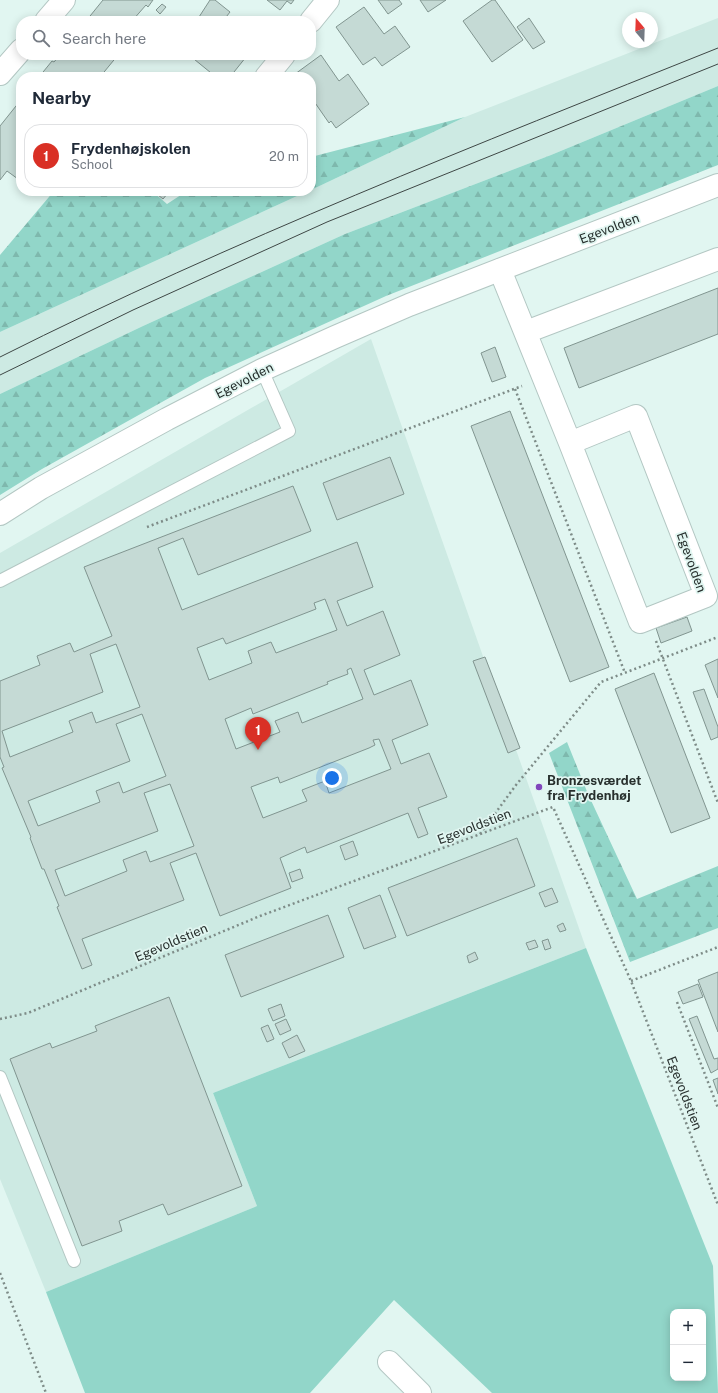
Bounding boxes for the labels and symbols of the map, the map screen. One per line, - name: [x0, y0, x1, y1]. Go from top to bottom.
- north arrow: [622, 12, 658, 48]
- street label: Egevolden: [577, 210, 641, 247]
- street label: Egevolden: [213, 359, 276, 401]
- street label: Egevolden: [674, 530, 709, 594]
- pin: 1: [245, 717, 271, 750]
- your location: [322, 768, 342, 788]
- place label: Bronzesværdet fra Frydenhøj: [547, 773, 641, 803]
- marker: Bronzesværdet fra Frydenhøj: [534, 782, 544, 792]
- street label: Egevoldstien: [435, 806, 513, 847]
- street label: Egevoldstien: [132, 920, 210, 965]
- street label: Egevoldstien: [664, 1054, 705, 1132]

